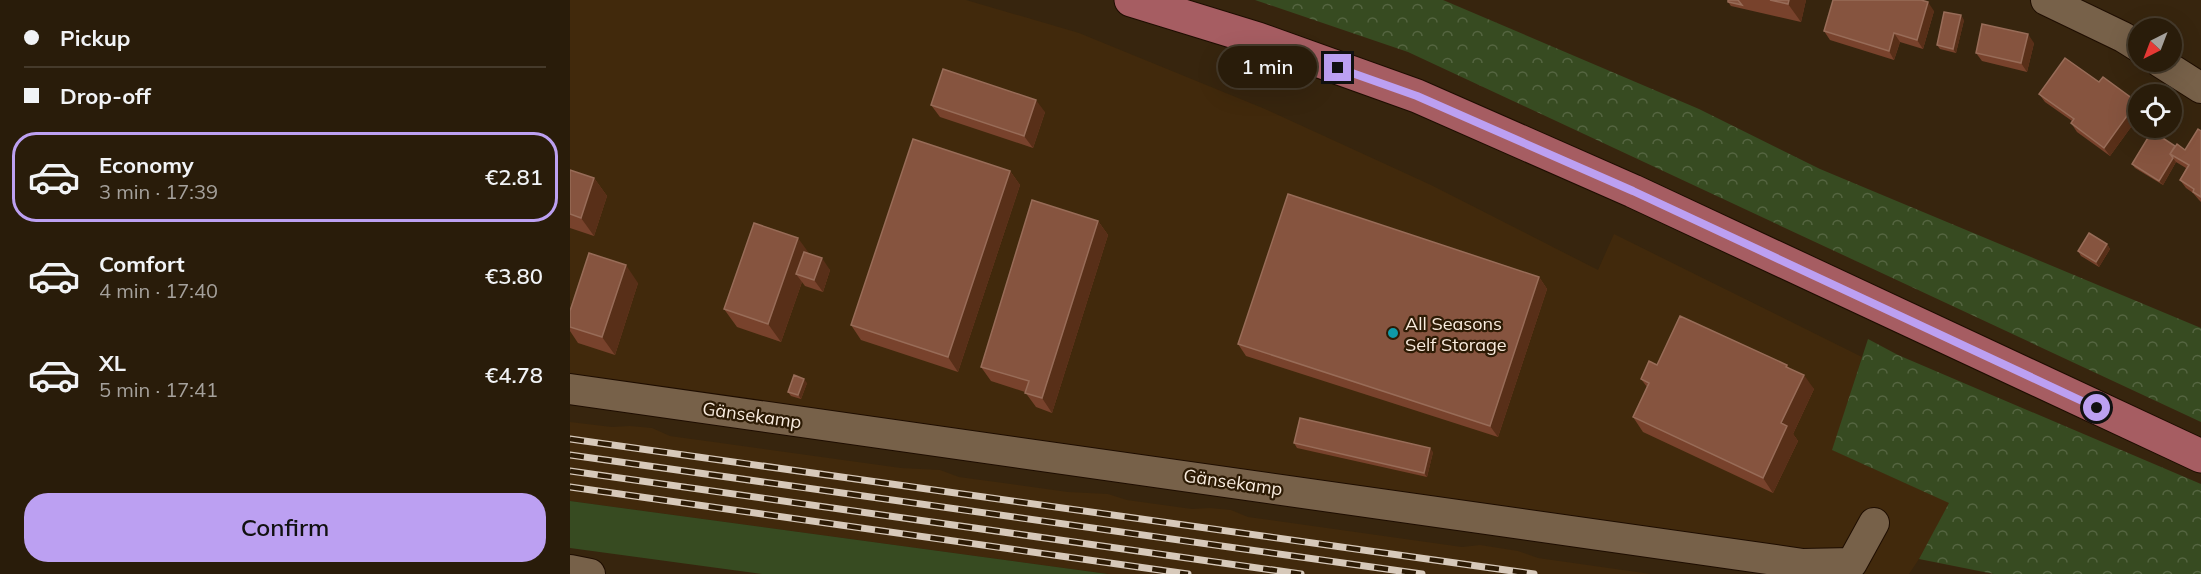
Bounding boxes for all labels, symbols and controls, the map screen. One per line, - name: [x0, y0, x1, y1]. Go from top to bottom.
- north arrow: [2128, 18, 2182, 72]
- map controls: [2128, 18, 2182, 138]
- text: Pickup: [60, 24, 130, 52]
- callout: 1 min: [1218, 47, 1317, 89]
- text: 1 min: [1242, 54, 1293, 79]
- route end: [1324, 54, 1351, 81]
- text: Drop-off: [60, 82, 151, 110]
- button: locate: [2128, 84, 2182, 138]
- icon: car: [27, 150, 81, 204]
- text: Economy: [99, 151, 194, 179]
- text: €2.81: [485, 163, 543, 191]
- text: 3 min · 17:39: [99, 179, 218, 204]
- icon: car: [27, 249, 81, 303]
- text: Comfort: [99, 250, 185, 278]
- text: €3.80: [485, 262, 543, 290]
- text: 4 min · 17:40: [99, 278, 218, 303]
- place label: All Seasons Self Storage: [1405, 312, 1507, 356]
- marker: All Seasons Self Storage: [1386, 326, 1400, 340]
- icon: car: [27, 348, 81, 402]
- text: XL: [99, 349, 126, 377]
- text: €4.78: [485, 361, 543, 389]
- text: 5 min · 17:41: [99, 377, 218, 402]
- route start: [2083, 394, 2110, 421]
- street label: Gänsekamp: [701, 397, 803, 433]
- street label: Gänsekamp: [1182, 464, 1284, 500]
- button: Confirm: [24, 493, 546, 562]

